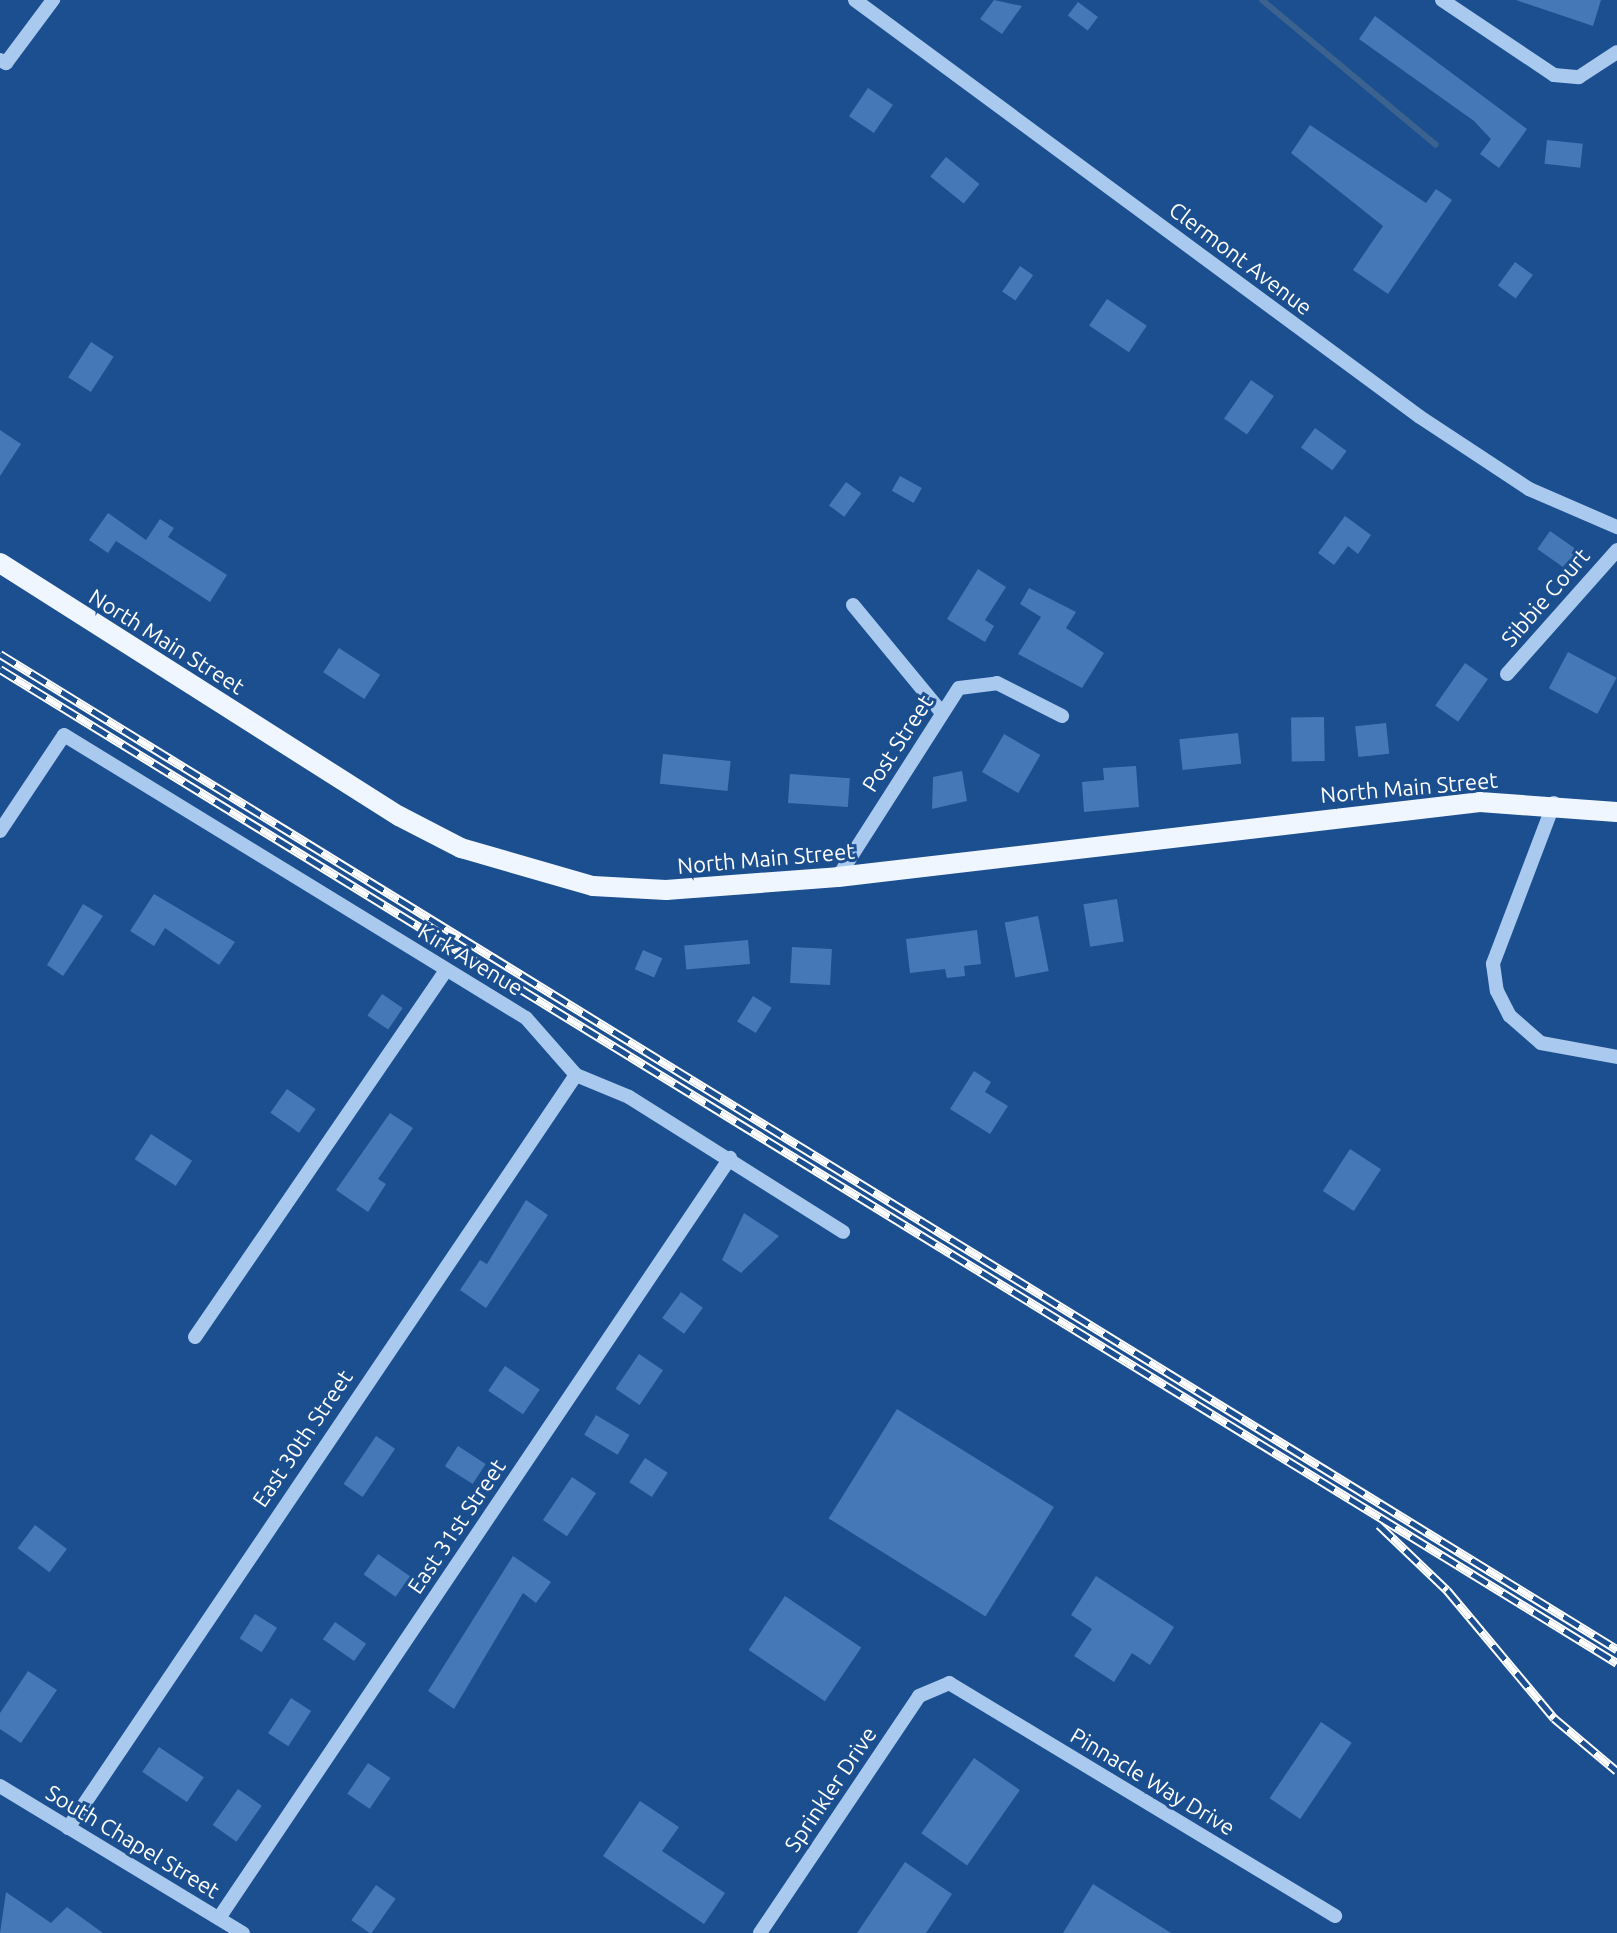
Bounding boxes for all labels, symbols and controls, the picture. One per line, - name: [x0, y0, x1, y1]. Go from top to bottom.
- street label: Clermont Avenue: [1164, 196, 1318, 320]
- street label: Sibbie Court: [1495, 543, 1595, 651]
- street label: North Main Street: [85, 583, 249, 699]
- street label: Post Street: [856, 689, 938, 797]
- street label: North Main Street: [1319, 766, 1499, 808]
- street label: North Main Street: [676, 837, 856, 879]
- street label: Kirk Avenue: [414, 917, 528, 1001]
- street label: East 30th Street: [247, 1365, 357, 1511]
- street label: East 31st Street: [401, 1454, 511, 1598]
- street label: Sprinkler Drive: [779, 1721, 881, 1857]
- street label: Pinnacle Way Drive: [1066, 1722, 1240, 1840]
- street label: South Chapel Street: [41, 1779, 225, 1903]

